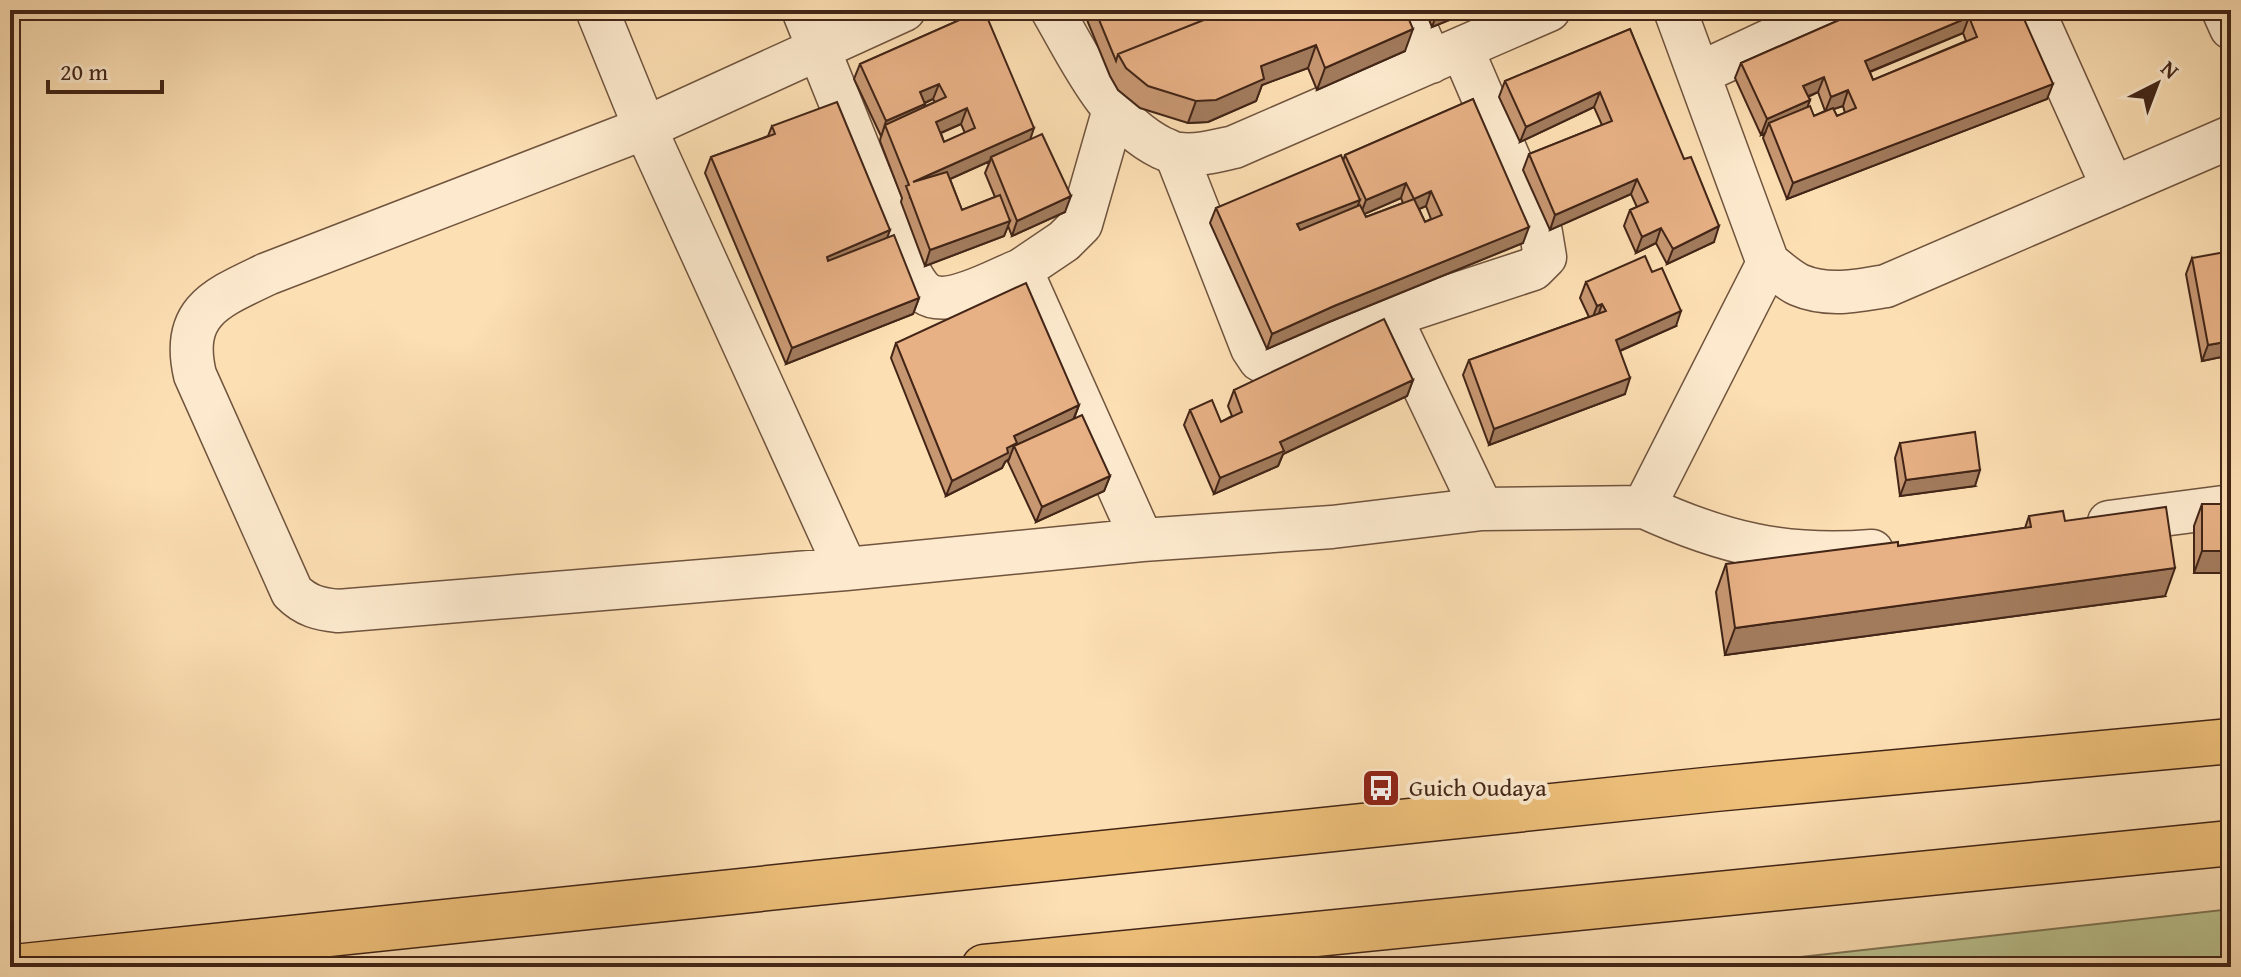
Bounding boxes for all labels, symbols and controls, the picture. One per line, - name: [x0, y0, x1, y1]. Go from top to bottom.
- scale bar: [48, 44, 162, 94]
- north arrow: [2117, 44, 2197, 124]
- text: N: [2154, 52, 2187, 86]
- text: 20 m: [60, 54, 108, 89]
- bus stop icon: Guich Oudaya: [1360, 767, 1402, 809]
- place label: Guich Oudaya: [1409, 770, 1547, 805]

